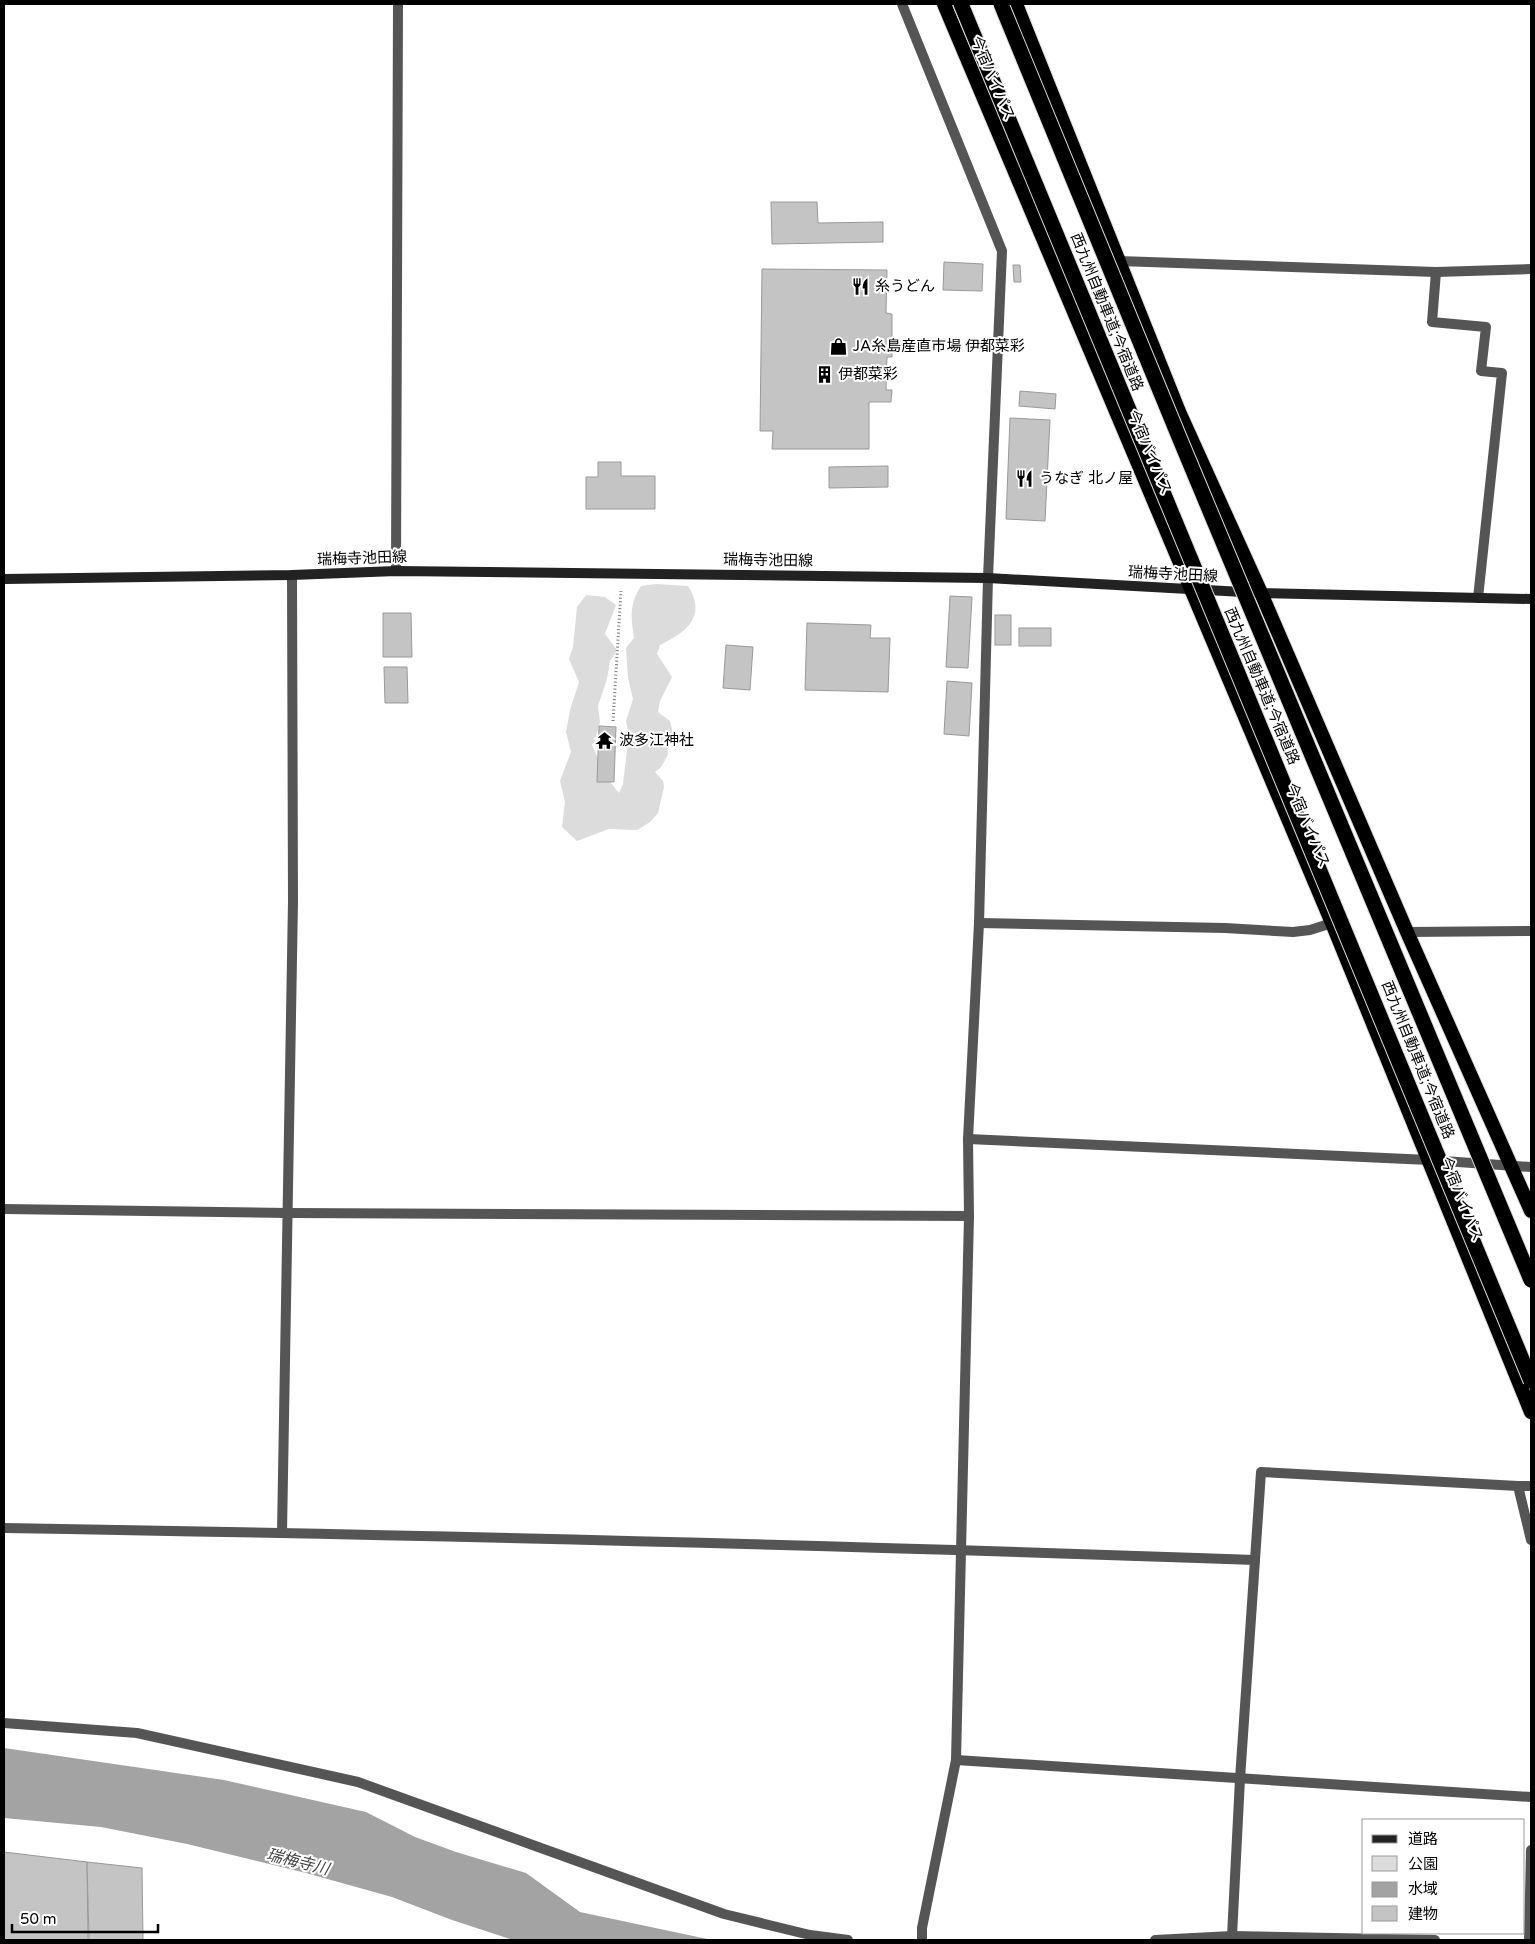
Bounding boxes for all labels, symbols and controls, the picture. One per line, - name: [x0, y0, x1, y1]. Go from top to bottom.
- street label: 今宿バイパス: [967, 33, 1019, 123]
- street label: 西九州自動車道;今宿道路: [1067, 230, 1147, 394]
- restaurant icon: 糸うどん: [851, 276, 871, 296]
- place label: 糸うどん: [875, 277, 935, 295]
- shop icon: JA糸島産直市場 伊都菜彩: [829, 336, 849, 356]
- place label: JA糸島産直市場 伊都菜彩: [853, 337, 1025, 355]
- building icon: 伊都菜彩: [814, 364, 834, 384]
- place label: 伊都菜彩: [838, 365, 898, 383]
- street label: 今宿バイパス: [1124, 407, 1176, 497]
- restaurant icon: うなぎ 北ノ屋: [1015, 468, 1035, 488]
- place label: うなぎ 北ノ屋: [1039, 469, 1133, 487]
- street label: 瑞梅寺池田線: [317, 547, 407, 569]
- street label: 瑞梅寺池田線: [723, 550, 813, 570]
- street label: 瑞梅寺池田線: [1128, 563, 1218, 585]
- street label: 西九州自動車道;今宿道路: [1221, 605, 1303, 767]
- temple icon: 波多江神社: [595, 730, 615, 750]
- place label: 波多江神社: [619, 731, 694, 749]
- street label: 今宿バイパス: [1282, 780, 1334, 870]
- street label: 西九州自動車道;今宿道路: [1378, 978, 1458, 1142]
- street label: 今宿バイパス: [1437, 1154, 1487, 1244]
- legend: [1362, 1819, 1525, 1934]
- text: 道路: [1408, 1830, 1438, 1848]
- water label: 瑞梅寺川: [264, 1845, 333, 1880]
- text: 公園: [1408, 1855, 1438, 1873]
- text: 水域: [1408, 1880, 1438, 1898]
- scale bar: [12, 1902, 159, 1934]
- text: 建物: [1408, 1905, 1438, 1923]
- text: 50 m: [20, 1910, 57, 1928]

